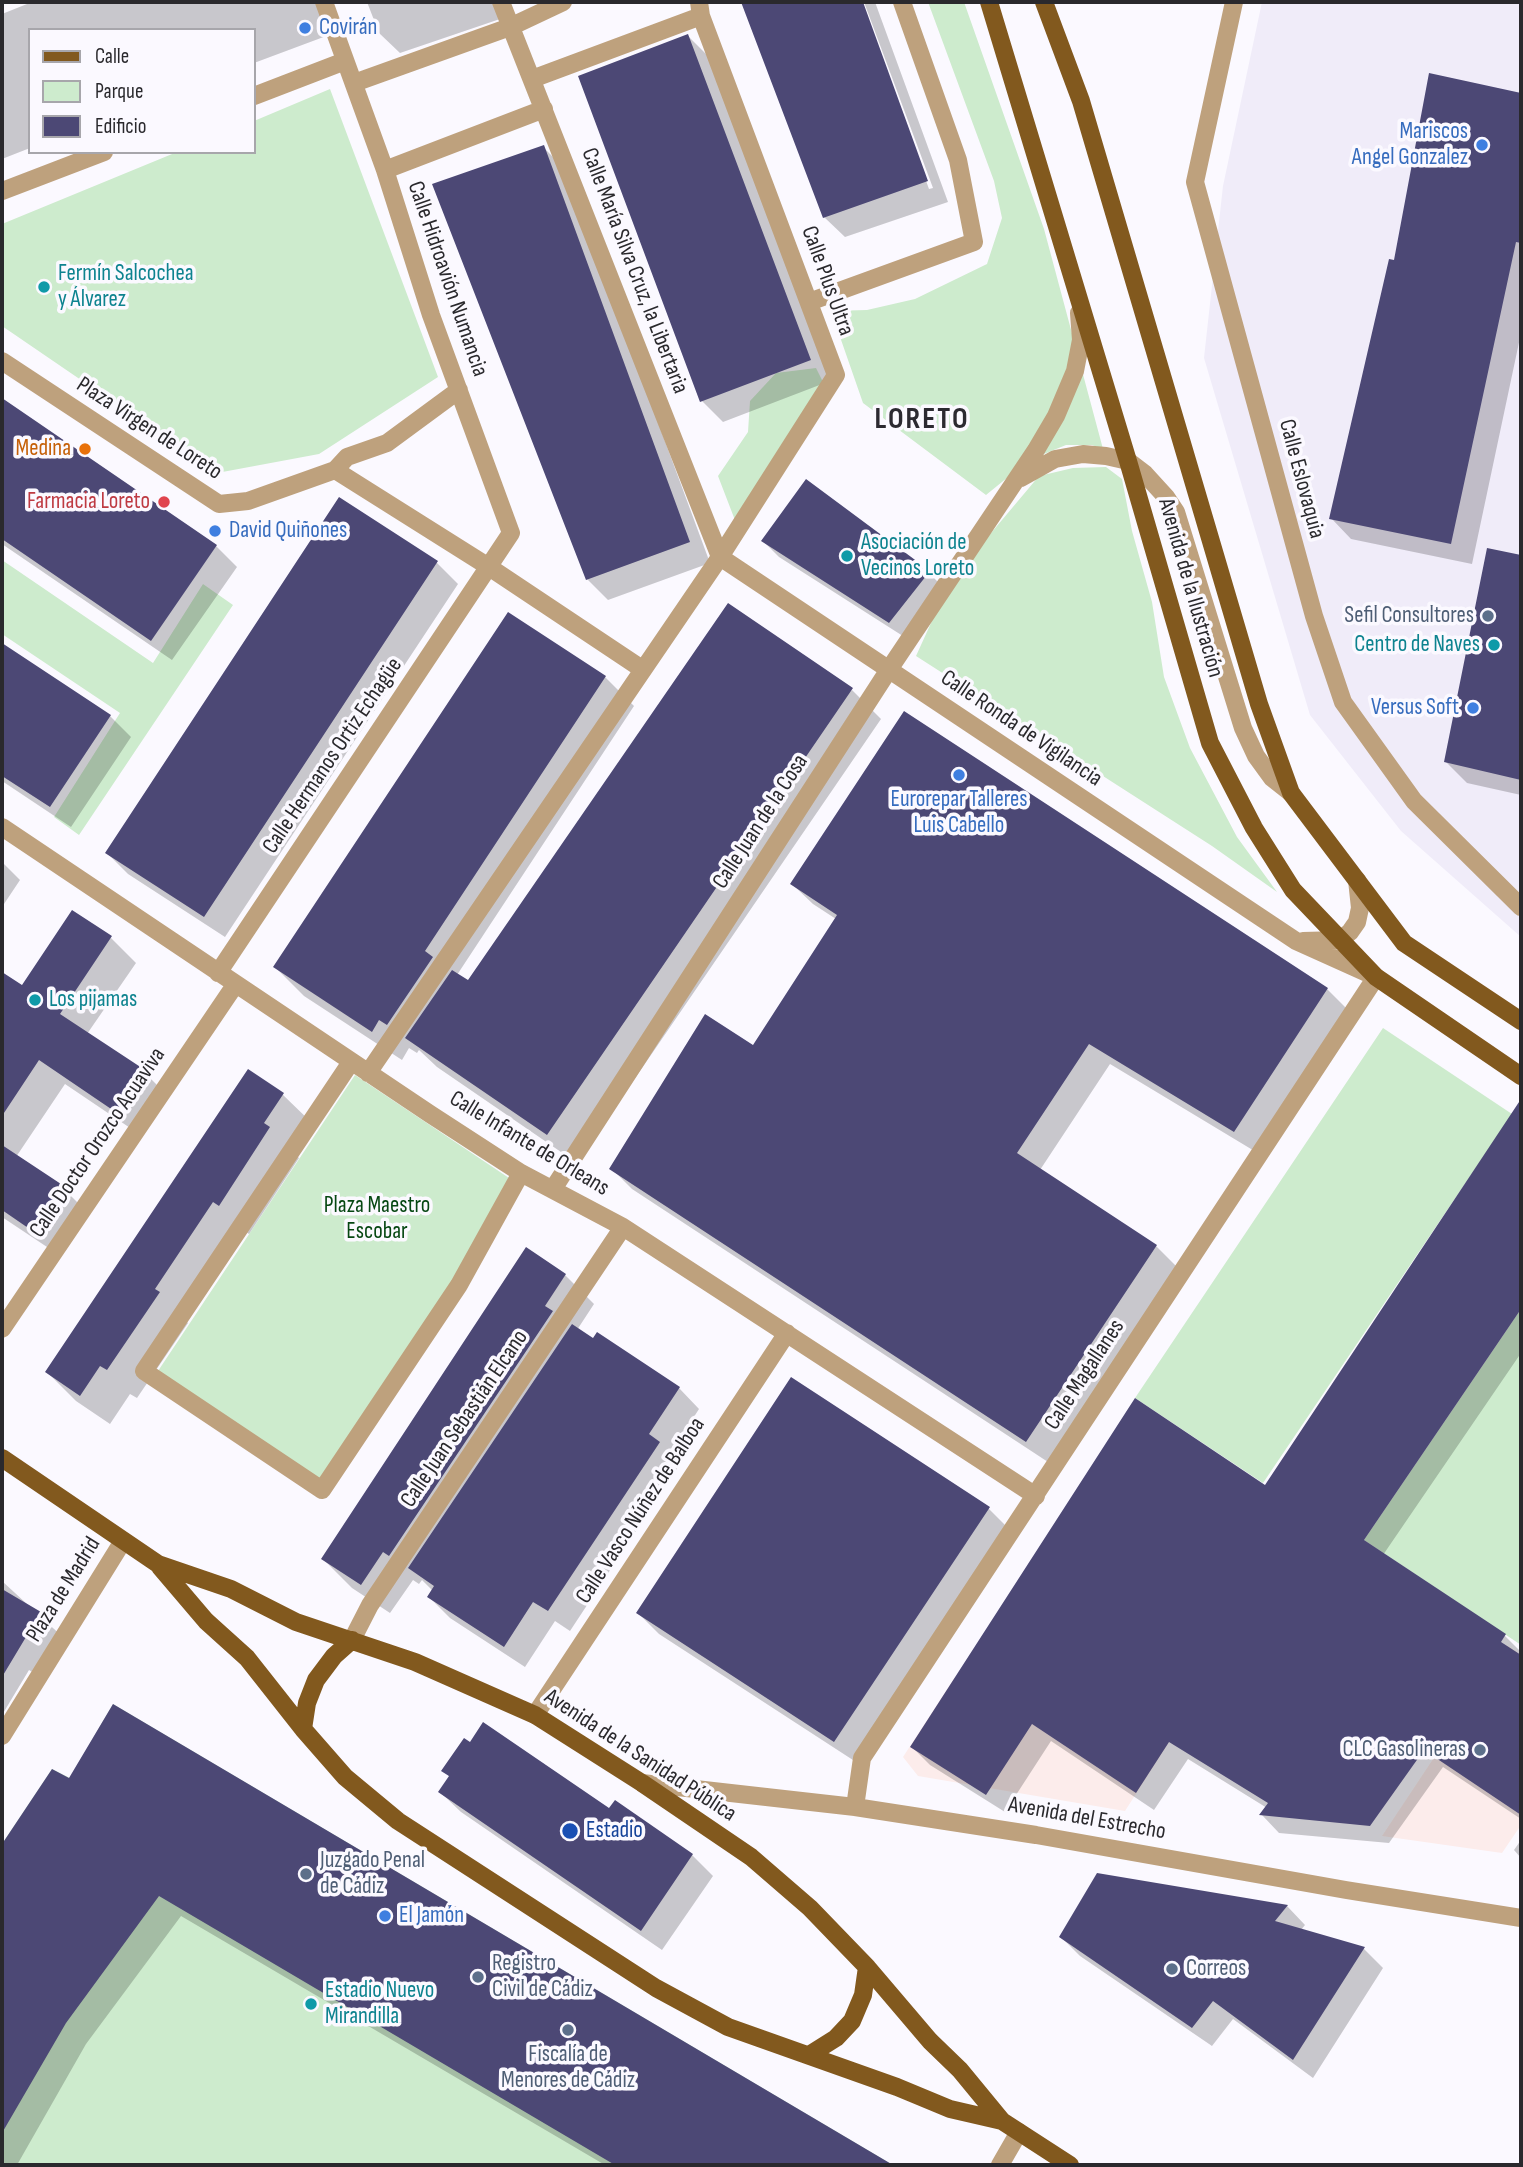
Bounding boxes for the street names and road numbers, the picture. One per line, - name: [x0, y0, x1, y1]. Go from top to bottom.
- street label: Calle María Silva Cruz, la Libertaria: [574, 144, 694, 398]
- street label: Calle Hidroavión Numancia: [401, 178, 493, 380]
- street label: Calle Plus Ultra: [794, 223, 860, 339]
- street label: Plaza Virgen de Loreto: [71, 372, 227, 486]
- street label: Calle Eslovaquia: [1272, 416, 1330, 542]
- street label: Avenida de la Ilustración: [1151, 495, 1229, 681]
- street label: Calle Hermanos Ortiz Echagüe: [257, 653, 409, 859]
- street label: Calle Ronda de Vigilancia: [935, 665, 1107, 793]
- street label: Calle Juan de la Cosa: [707, 750, 815, 894]
- street label: Calle Doctor Orozco Acuaviva: [24, 1043, 172, 1243]
- street label: Calle Infante de Orleans: [444, 1085, 614, 1203]
- street label: Calle Magallanes: [1039, 1315, 1131, 1435]
- street label: Calle Juan Sebastián Elcano: [395, 1325, 535, 1513]
- street label: Calle Vasco Núñez de Balboa: [571, 1413, 711, 1609]
- street label: Plaza de Madrid: [21, 1532, 107, 1648]
- street label: Avenida de la Sanidad Pública: [539, 1684, 741, 1828]
- street label: Avenida del Estrecho: [1006, 1792, 1168, 1846]

